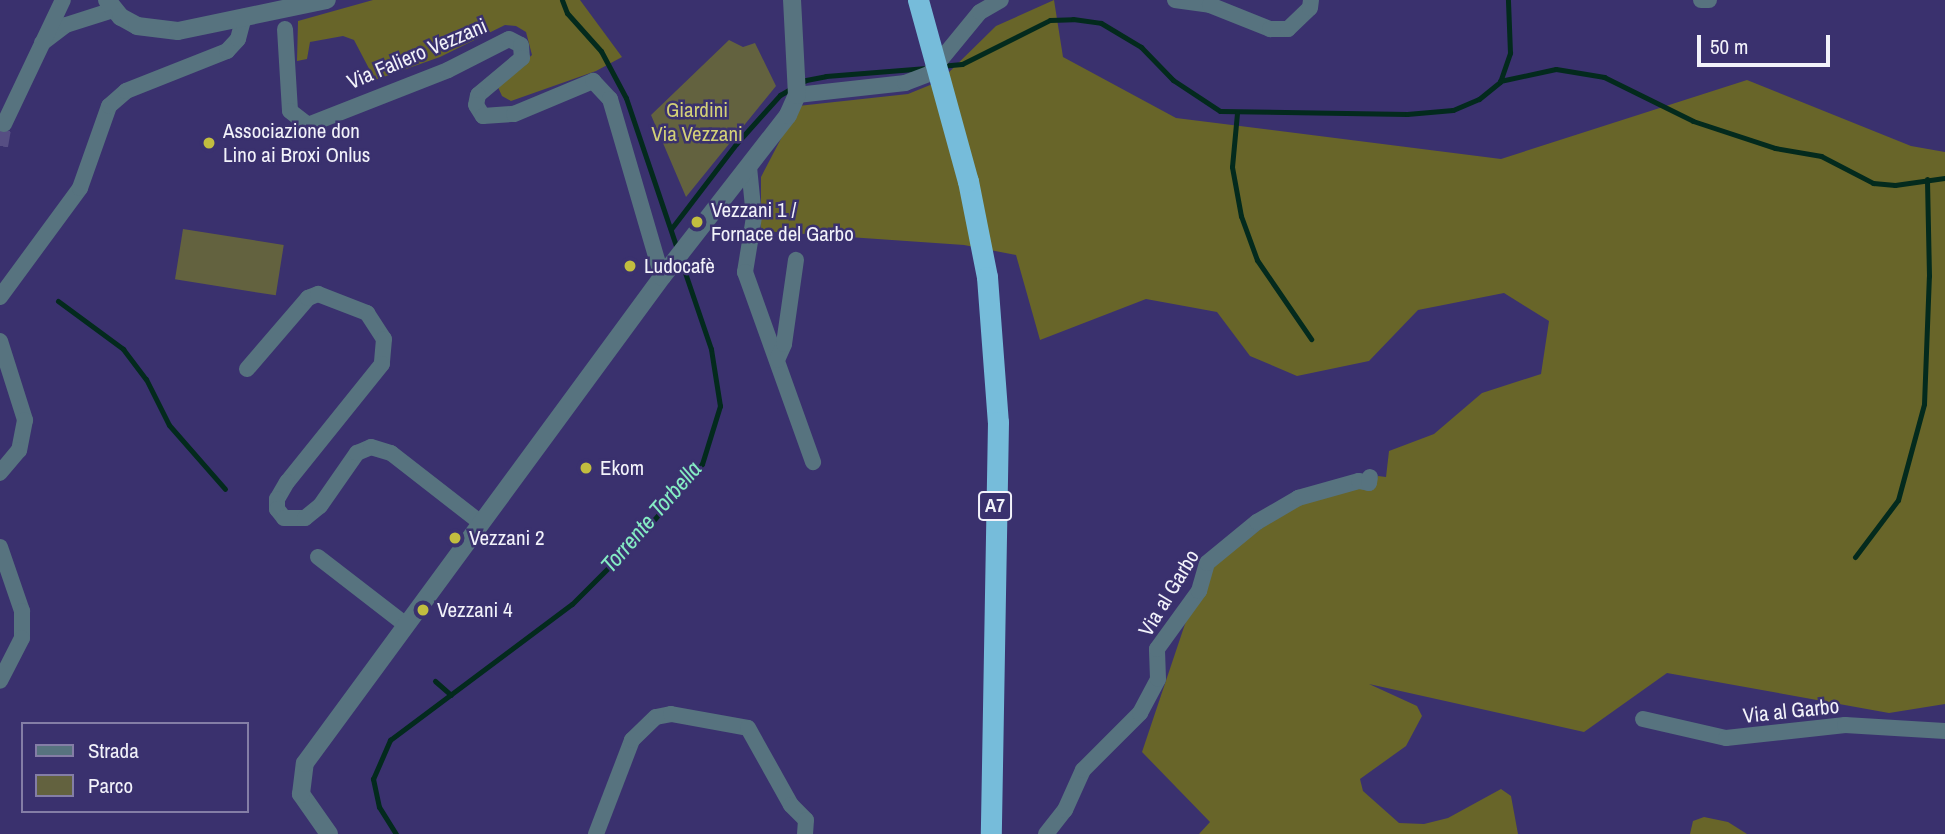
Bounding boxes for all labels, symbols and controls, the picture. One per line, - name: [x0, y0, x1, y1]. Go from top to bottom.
- street label: Via Faliero Vezzani: [343, 13, 491, 95]
- scale bar: [1700, 21, 1833, 65]
- text: 50 m: [1710, 32, 1748, 61]
- park label: Giardini Via Vezzani: [651, 97, 743, 147]
- place label: Associazione don Lino ai Broxi Onlus: [223, 118, 370, 168]
- marker: Associazione don Lino ai Broxi Onlus: [201, 135, 217, 151]
- place label: Vezzani 1 / Fornace del Garbo: [711, 197, 854, 247]
- marker: Vezzani 1 / Fornace del Garbo: [689, 214, 705, 230]
- place label: Ludocafè: [644, 253, 715, 279]
- marker: Ludocafè: [622, 258, 638, 274]
- water label: Torrente Torbella: [595, 455, 707, 579]
- place label: Ekom: [600, 455, 644, 481]
- marker: Ekom: [578, 460, 594, 476]
- road number: A7: [978, 491, 1012, 522]
- place label: Vezzani 2: [469, 525, 545, 551]
- marker: Vezzani 2: [447, 530, 463, 546]
- street label: Via al Garbo: [1133, 545, 1205, 641]
- place label: Vezzani 4: [437, 597, 513, 623]
- marker: Vezzani 4: [415, 602, 431, 618]
- street label: Via al Garbo: [1742, 693, 1840, 729]
- legend: [21, 722, 248, 813]
- text: Strada: [88, 736, 139, 765]
- text: Parco: [88, 771, 133, 800]

